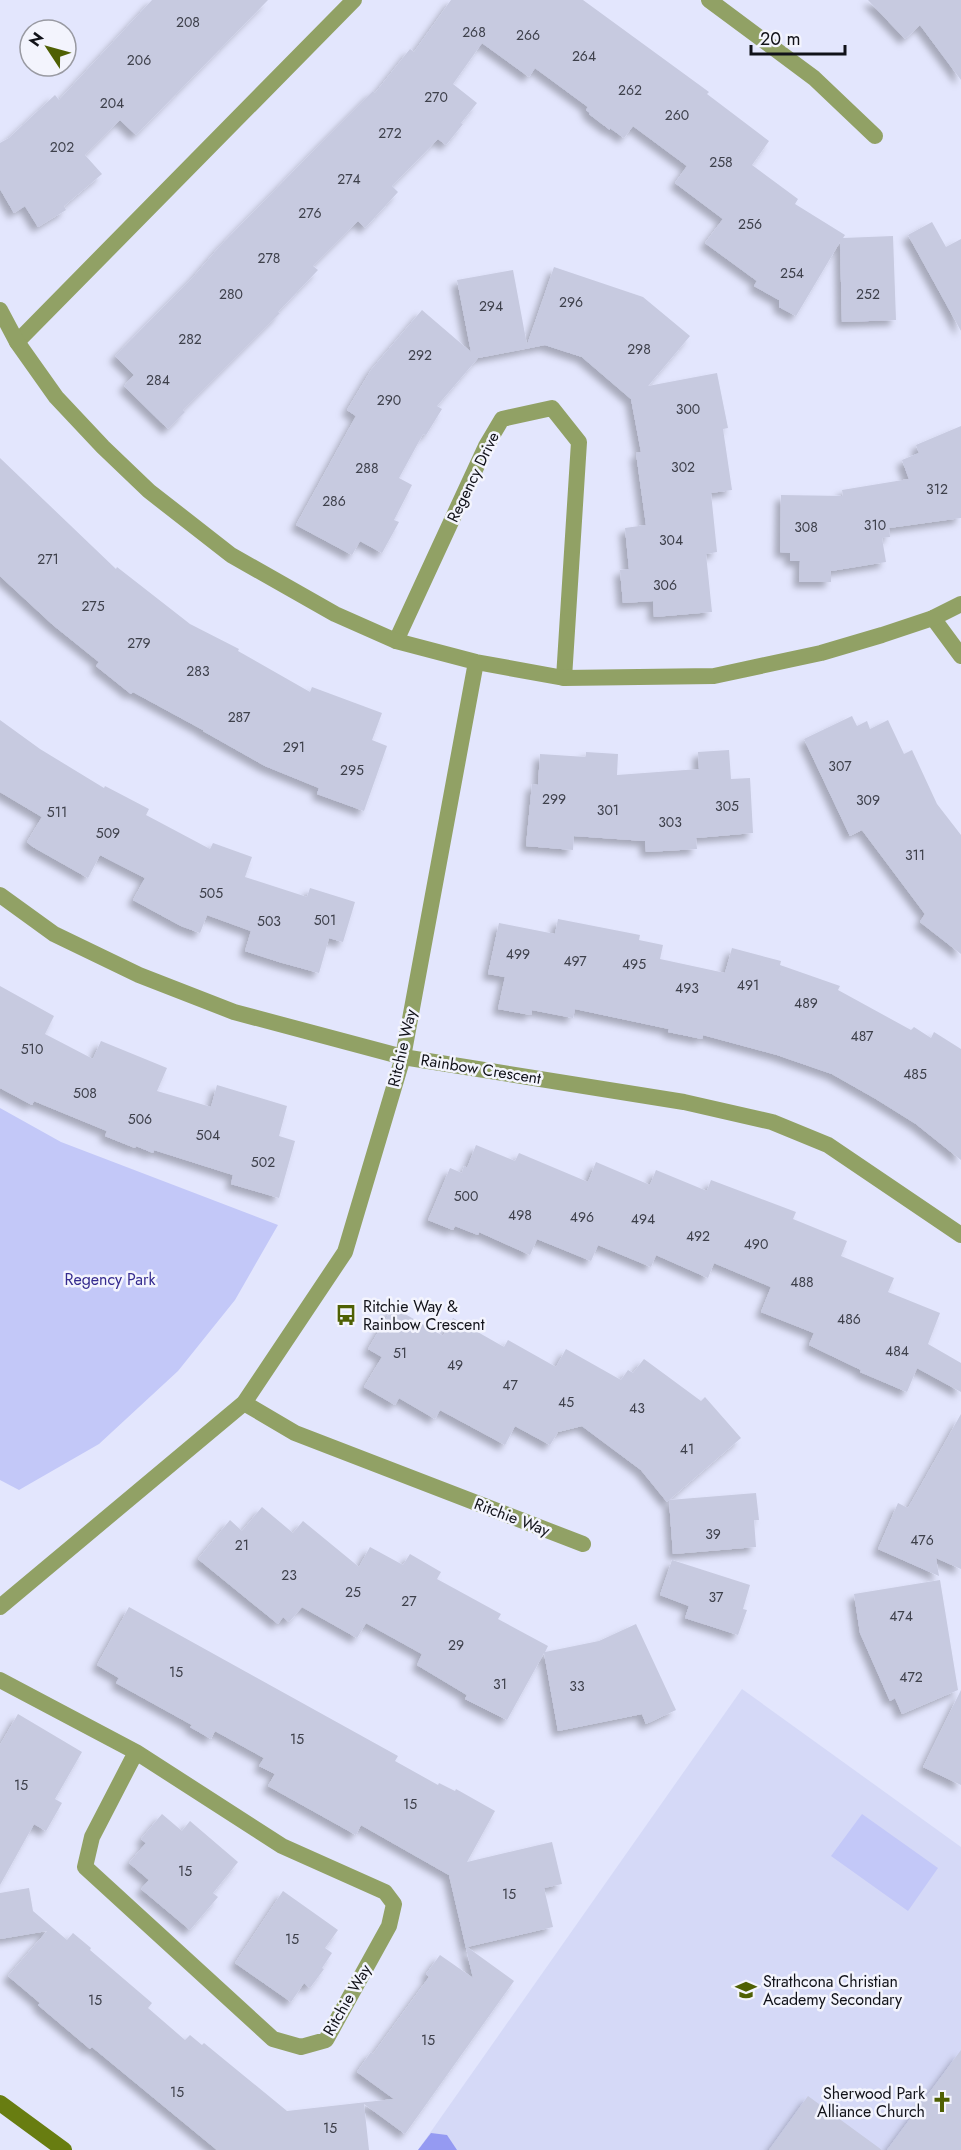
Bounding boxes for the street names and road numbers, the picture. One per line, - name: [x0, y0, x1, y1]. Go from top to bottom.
- street label: Regency Drive: [441, 428, 505, 526]
- street label: Ritchie Way: [382, 1006, 422, 1089]
- street label: Rainbow Crescent: [419, 1048, 543, 1090]
- street label: Ritchie Way: [471, 1492, 554, 1542]
- street label: Ritchie Way: [317, 1959, 377, 2040]

